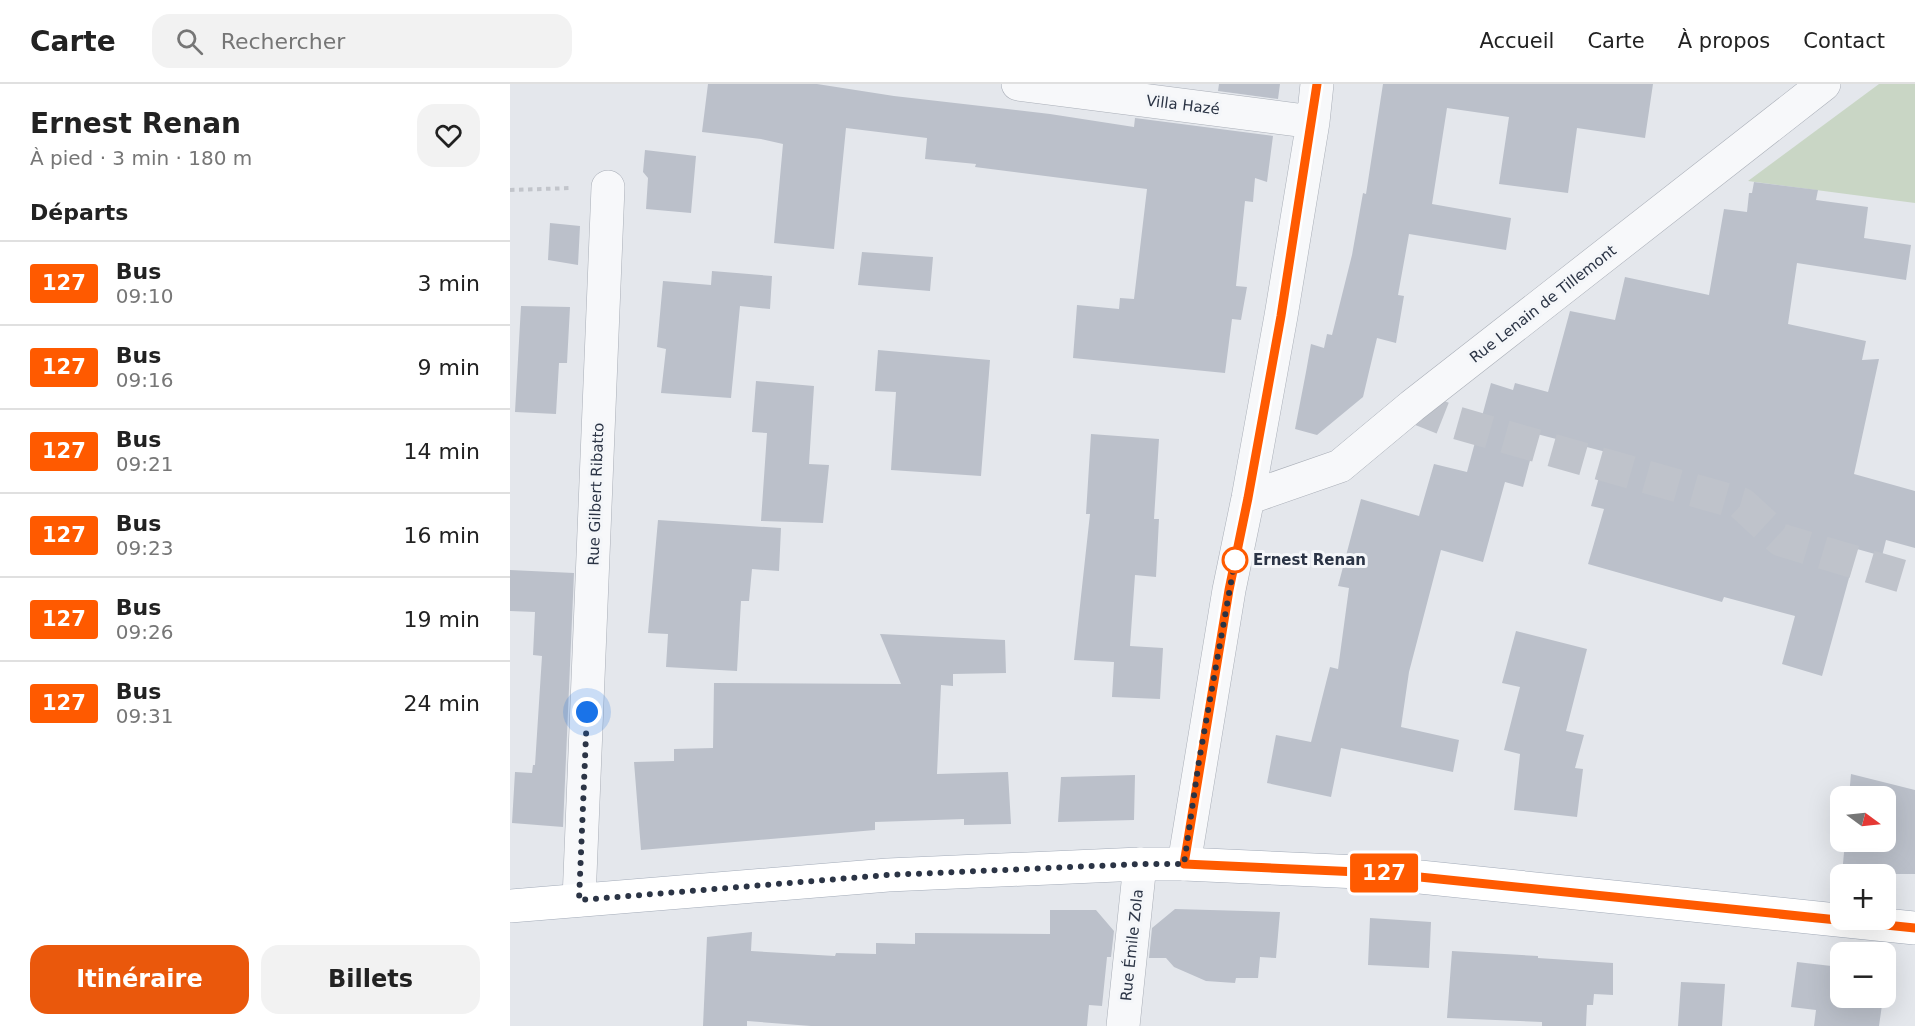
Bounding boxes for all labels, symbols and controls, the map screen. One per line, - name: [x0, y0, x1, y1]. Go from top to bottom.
- search box: [152, 14, 572, 68]
- text: Carte: [30, 25, 116, 58]
- icon: search: [173, 25, 206, 58]
- text: Rechercher: [221, 29, 345, 54]
- text: Accueil: [1479, 29, 1554, 53]
- text: Carte: [1587, 29, 1645, 53]
- text: À propos: [1678, 29, 1770, 53]
- text: Contact: [1803, 29, 1885, 53]
- street label: Villa Hazé: [1145, 92, 1221, 118]
- button: heart: [417, 104, 480, 167]
- text: Ernest Renan: [30, 107, 241, 140]
- text: À pied · 3 min · 180 m: [30, 146, 252, 170]
- text: Départs: [30, 200, 128, 225]
- street label: Rue Lenain de Tillemont: [1466, 241, 1620, 367]
- text: Bus: [116, 259, 161, 284]
- text: 127: [42, 271, 86, 295]
- text: 3 min: [418, 271, 480, 296]
- text: 09:10: [116, 284, 173, 308]
- text: Bus: [116, 343, 161, 368]
- text: 127: [42, 355, 86, 379]
- text: 9 min: [418, 355, 480, 380]
- text: 09:16: [116, 368, 173, 392]
- street label: Rue Gilbert Ribatto: [585, 422, 607, 566]
- text: Bus: [116, 427, 161, 452]
- text: 127: [42, 439, 86, 463]
- text: 14 min: [404, 439, 480, 464]
- text: 09:21: [116, 452, 173, 476]
- text: Bus: [116, 511, 161, 536]
- text: 127: [42, 523, 86, 547]
- text: 16 min: [404, 523, 480, 548]
- text: 09:23: [116, 536, 173, 560]
- marker: Ernest Renan: [1222, 547, 1248, 573]
- place label: Ernest Renan: [1253, 551, 1366, 569]
- text: Bus: [116, 595, 161, 620]
- text: 127: [42, 607, 86, 631]
- text: 19 min: [404, 607, 480, 632]
- text: 09:26: [116, 620, 173, 644]
- text: Bus: [116, 679, 161, 704]
- text: 127: [42, 691, 86, 715]
- text: 24 min: [404, 691, 480, 716]
- your location: [572, 697, 602, 727]
- text: 09:31: [116, 704, 173, 728]
- north arrow: [1830, 786, 1896, 852]
- map controls: [1830, 786, 1896, 1008]
- line badge: 127: [1350, 854, 1418, 892]
- text: 127: [1362, 861, 1406, 885]
- button: +: [1830, 864, 1896, 930]
- street label: Rue Émile Zola: [1116, 888, 1147, 1002]
- button: −: [1830, 942, 1896, 1008]
- button: Itinéraire: [30, 945, 249, 1014]
- button: Billets: [261, 945, 480, 1014]

